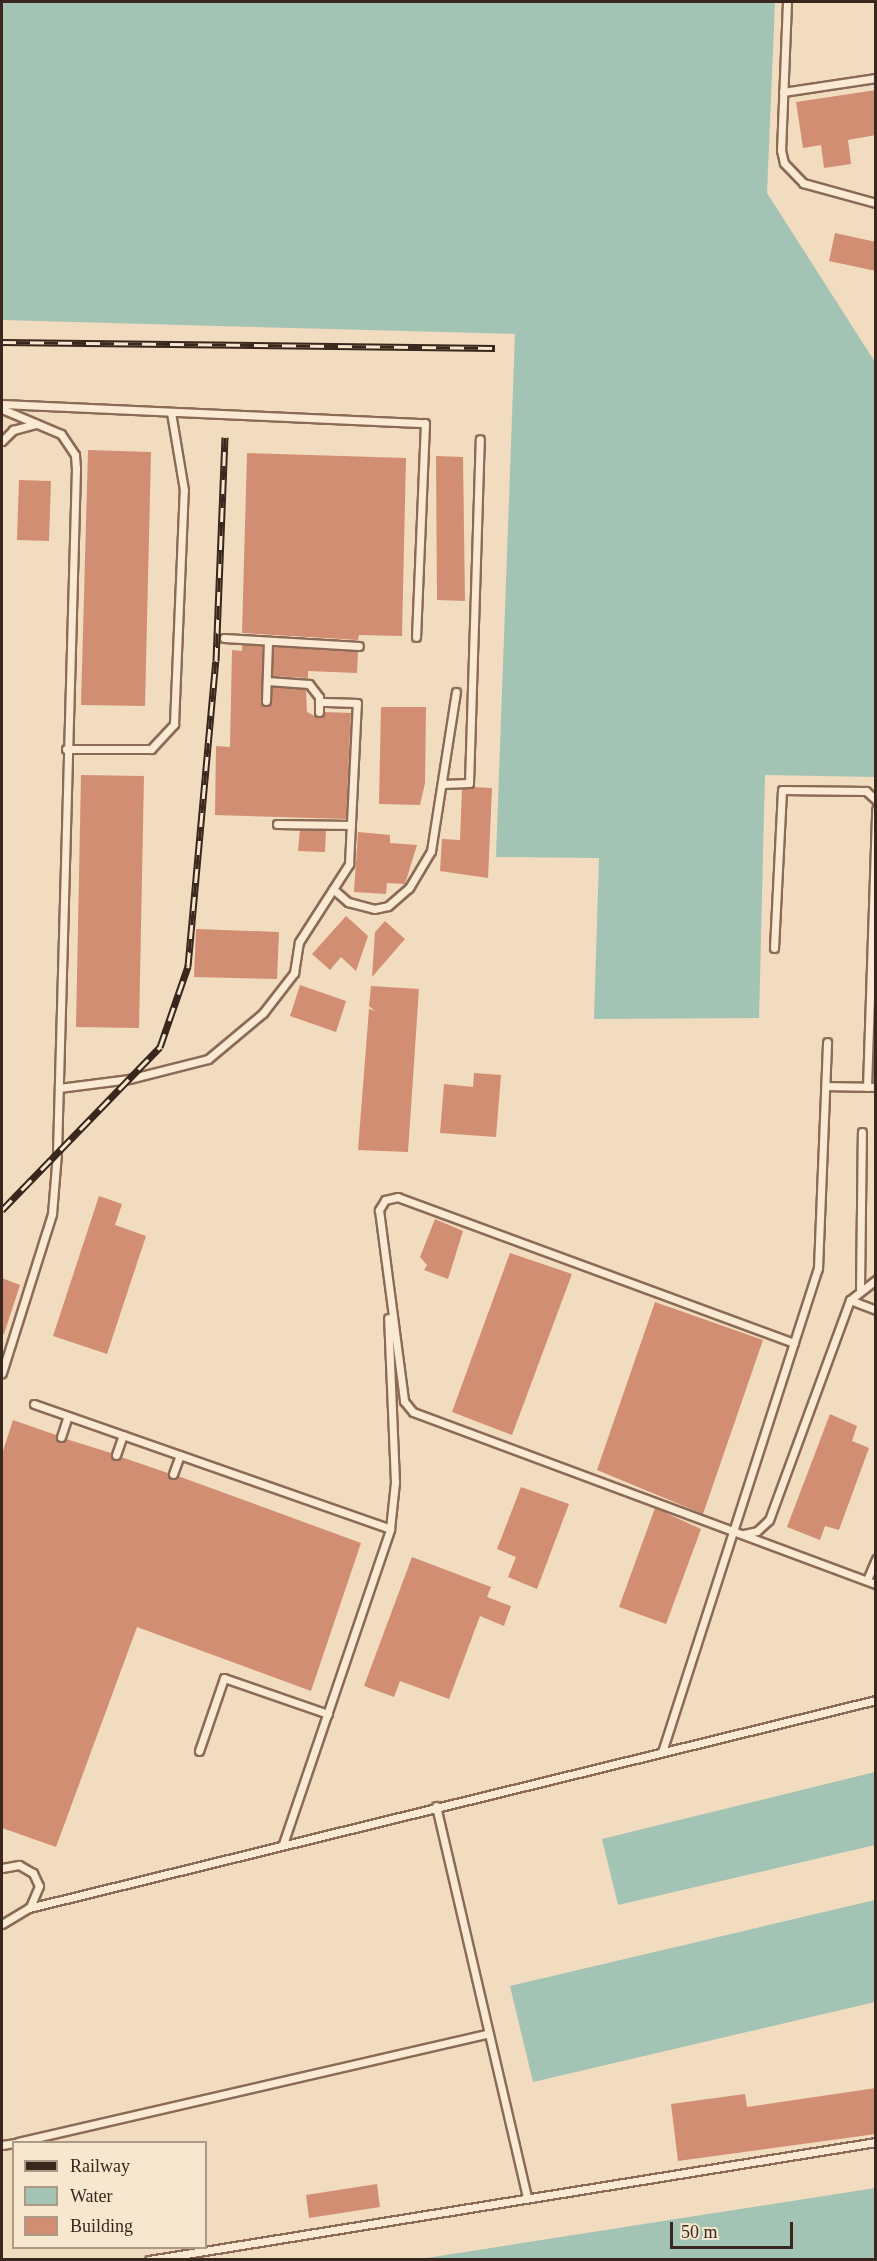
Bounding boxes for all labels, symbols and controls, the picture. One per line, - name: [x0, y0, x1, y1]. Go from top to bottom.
- legend: [12, 2141, 207, 2249]
- text: Railway: [70, 2156, 130, 2176]
- text: Water: [70, 2186, 113, 2206]
- scale bar: [673, 2210, 796, 2248]
- text: Building: [70, 2216, 133, 2236]
- text: 50 m: [681, 2222, 718, 2242]

